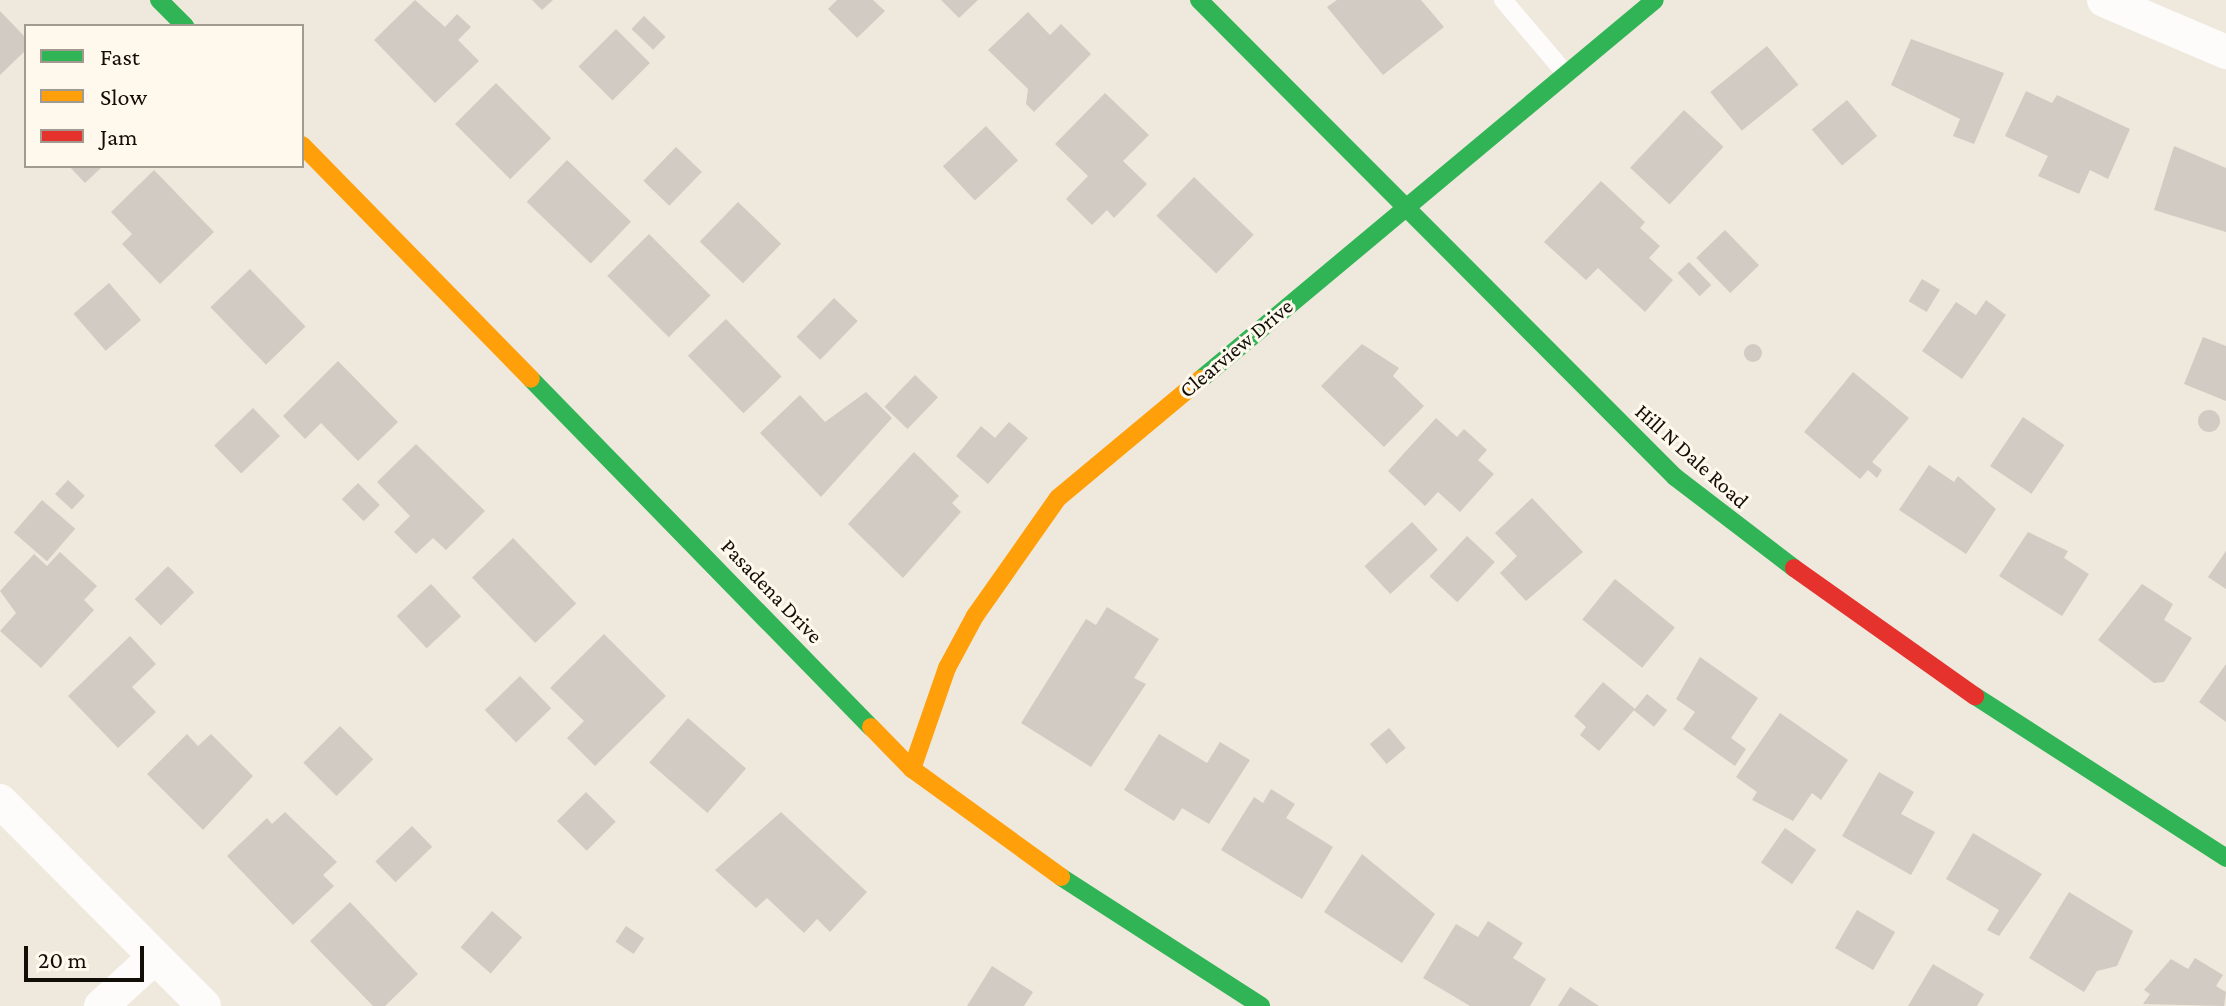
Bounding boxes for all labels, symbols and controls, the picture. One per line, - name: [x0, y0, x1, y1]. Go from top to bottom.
- legend: [24, 24, 304, 168]
- text: Fast: [100, 43, 140, 70]
- text: Slow: [100, 83, 147, 110]
- text: Jam: [100, 123, 138, 150]
- street label: Clearview Drive: [1174, 293, 1298, 403]
- street label: Hill N Dale Road: [1630, 398, 1754, 514]
- street label: Pasadena Drive: [716, 533, 828, 649]
- scale bar: [28, 930, 148, 980]
- text: 20 m: [38, 946, 87, 973]

